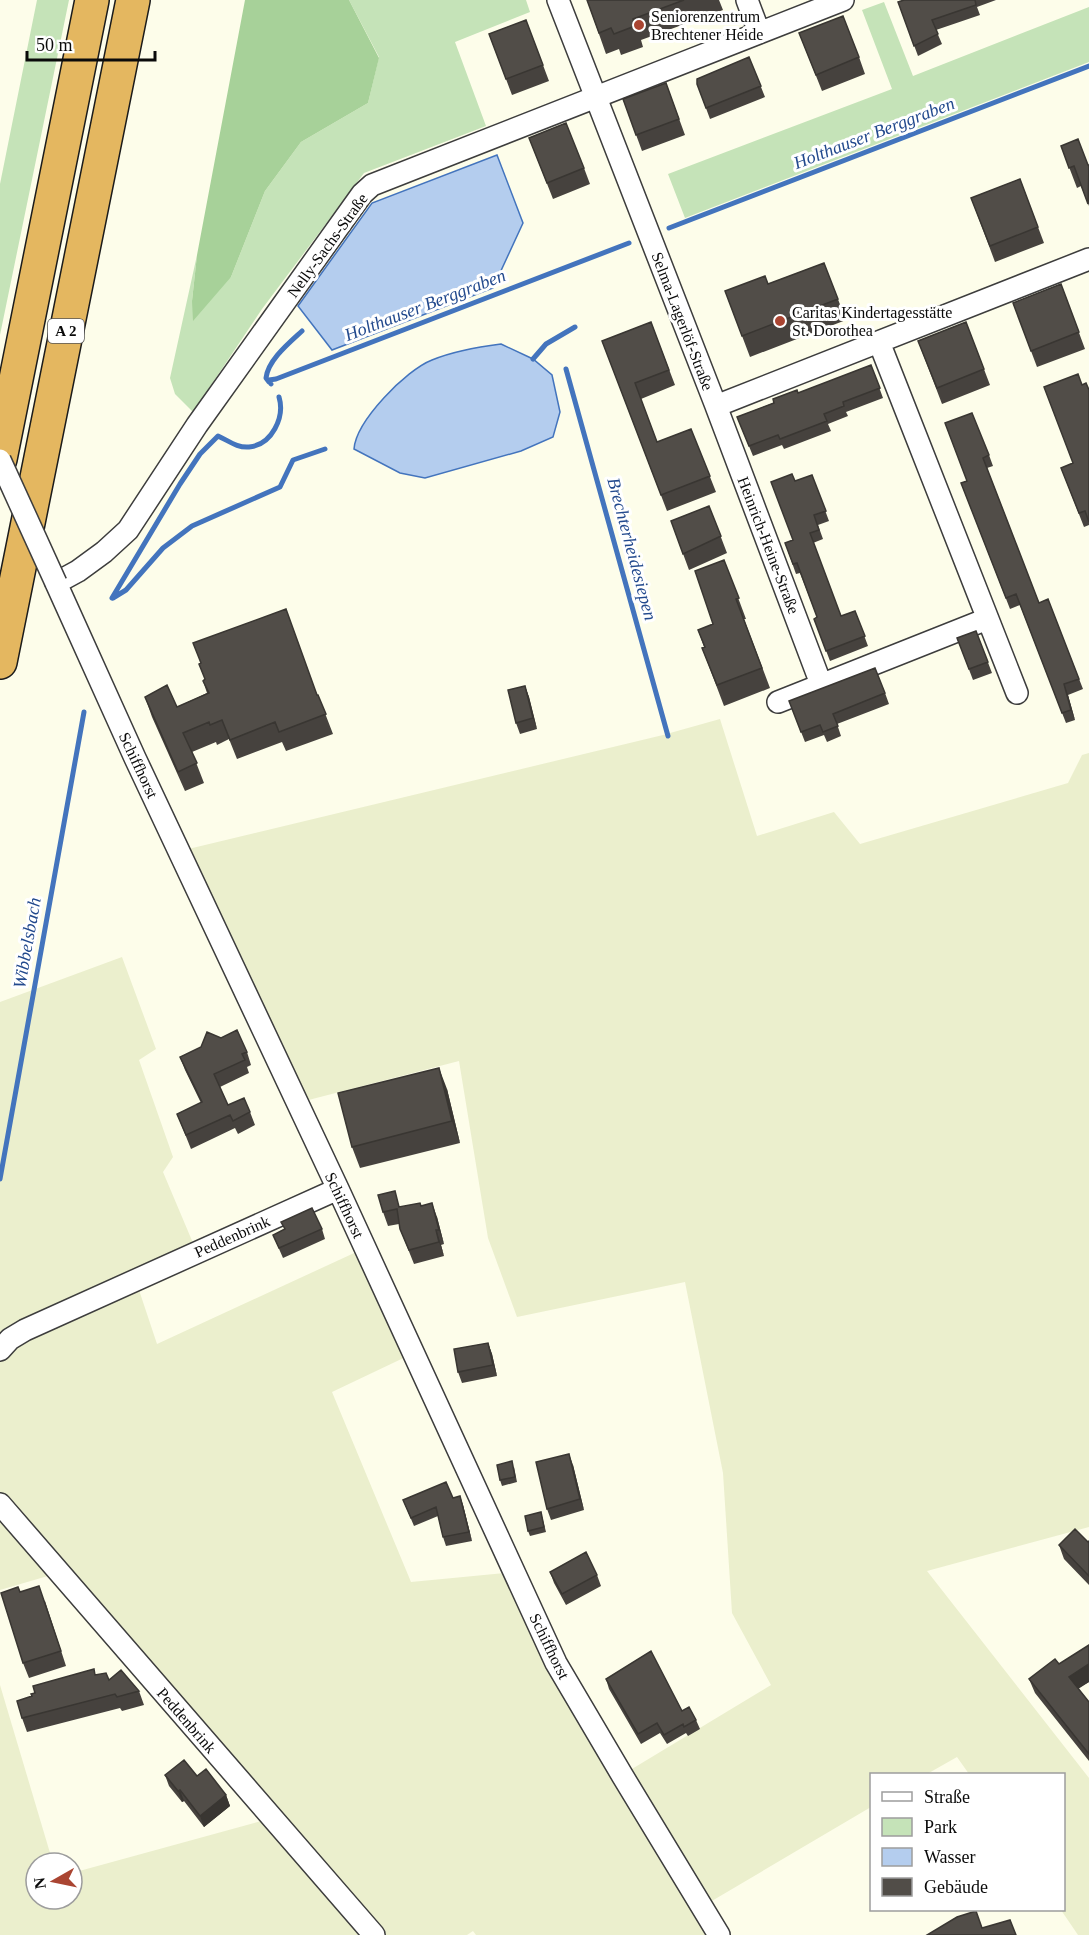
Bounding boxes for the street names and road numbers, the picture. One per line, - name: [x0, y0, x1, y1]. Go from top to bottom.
- street label: Nelly-Sachs-Straße: [284, 190, 372, 301]
- street label: Selma-Lagerlöf-Straße: [647, 250, 717, 393]
- road number: A 2: [48, 319, 84, 343]
- street label: Heinrich-Heine-Straße: [734, 474, 803, 616]
- street label: Schiffhorst: [116, 730, 161, 801]
- street label: Schiffhorst: [322, 1170, 367, 1241]
- street label: Peddenbrink: [192, 1212, 273, 1261]
- street label: Schiffhorst: [526, 1611, 573, 1682]
- street label: Peddenbrink: [154, 1684, 220, 1756]

